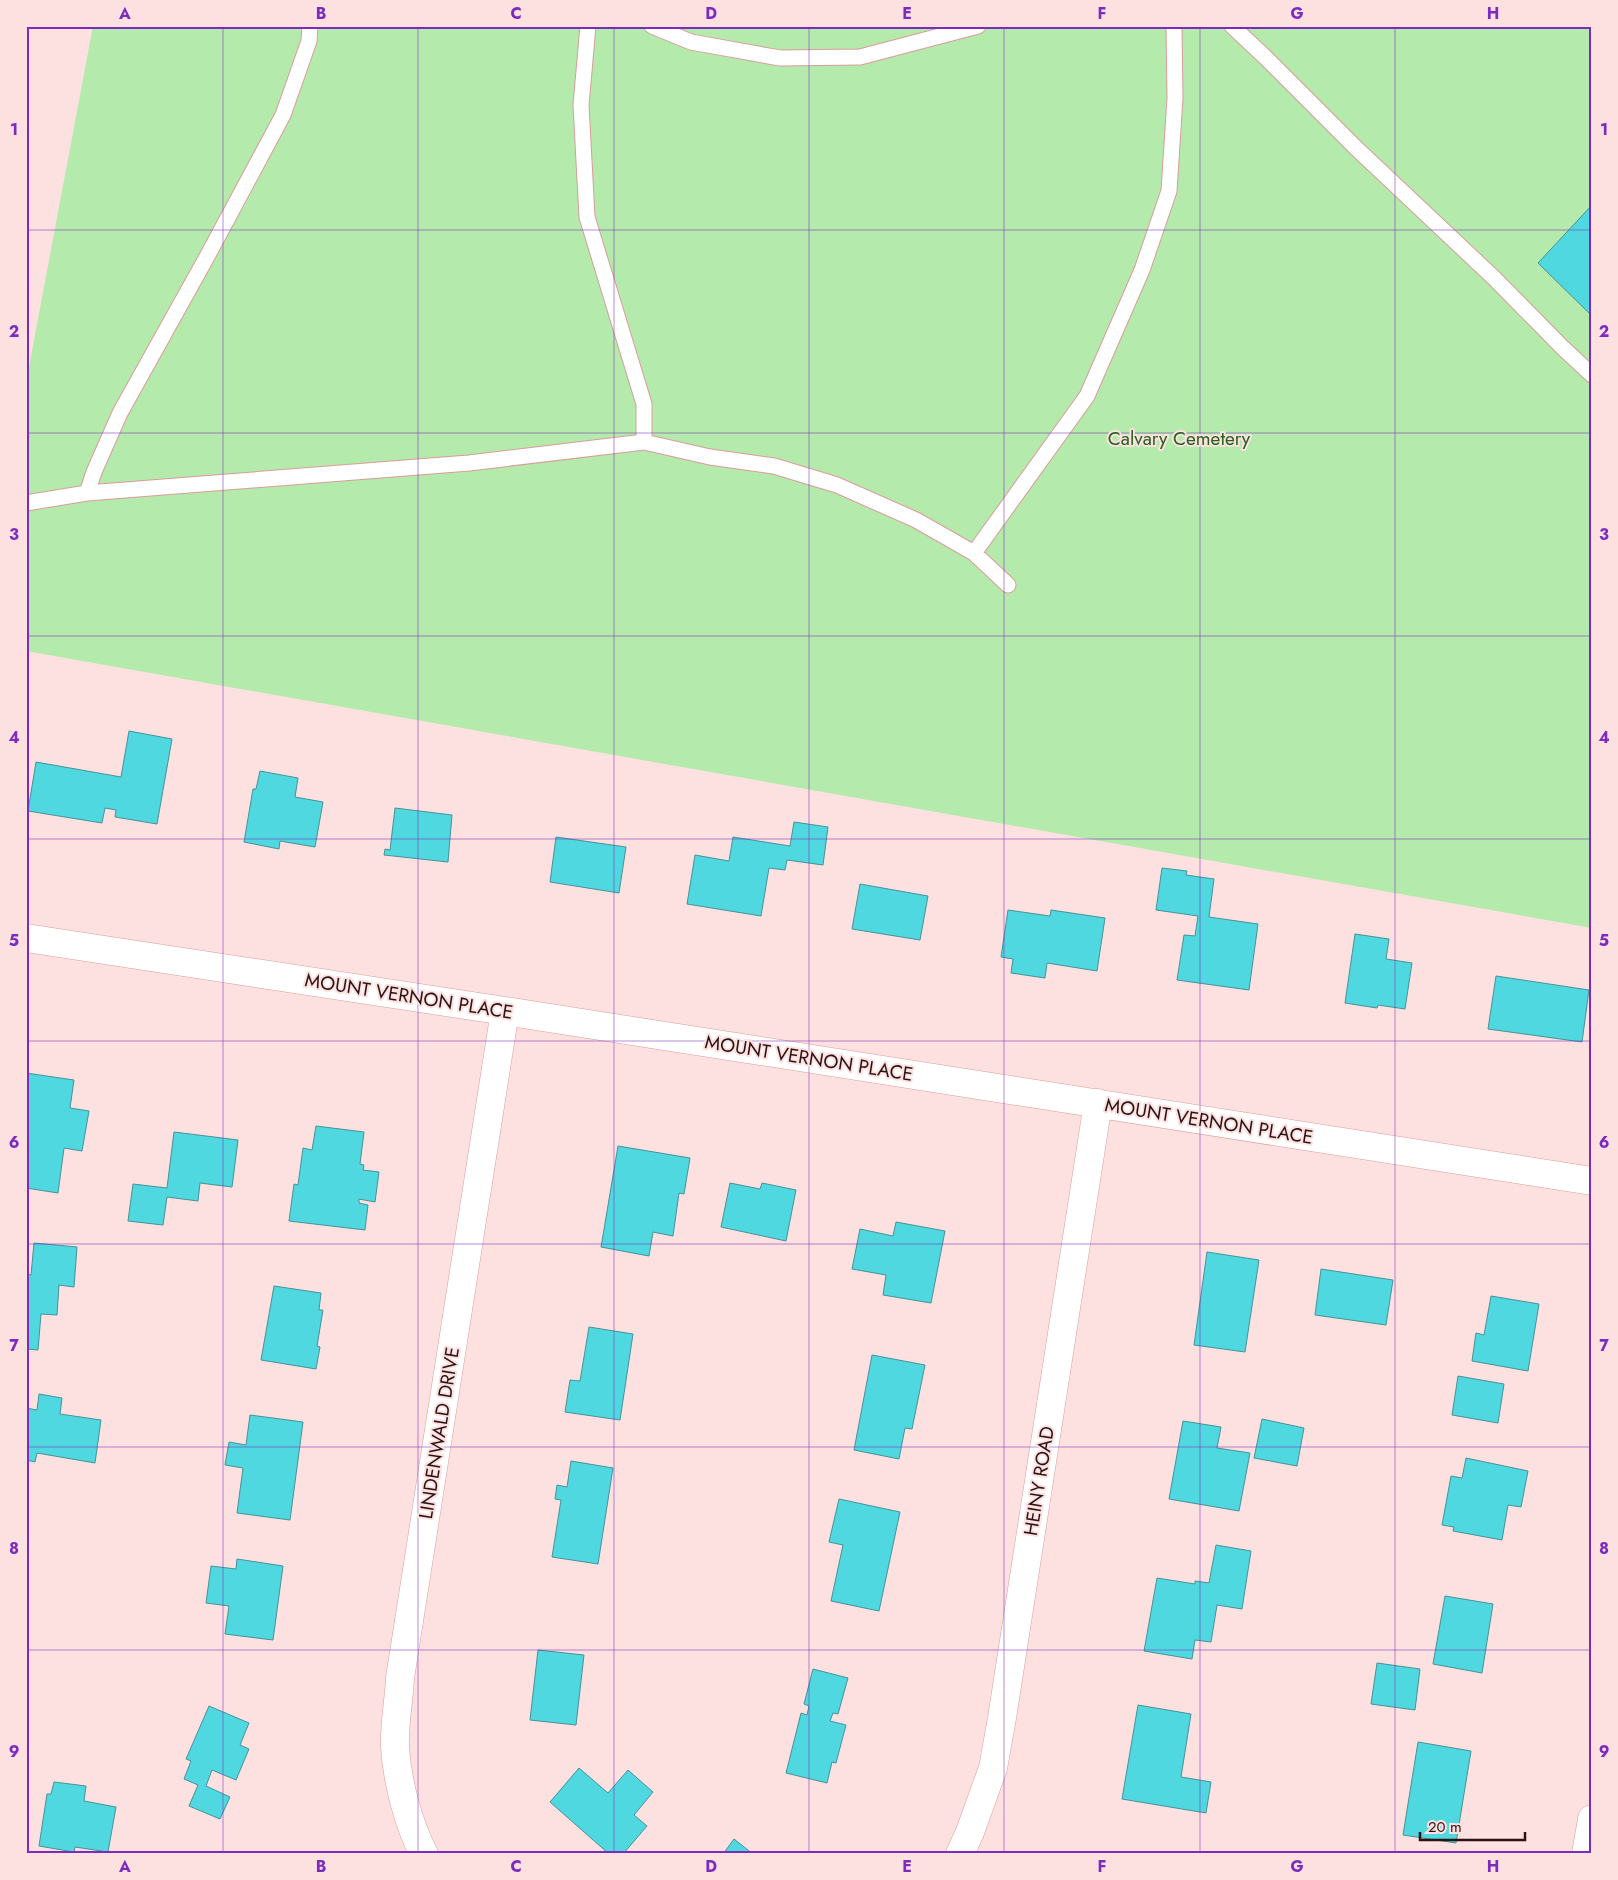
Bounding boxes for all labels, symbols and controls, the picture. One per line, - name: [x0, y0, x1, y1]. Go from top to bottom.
- text: A: [118, 2, 131, 25]
- text: B: [316, 2, 326, 25]
- text: C: [510, 2, 522, 25]
- text: D: [705, 2, 717, 25]
- text: E: [902, 2, 912, 25]
- text: F: [1098, 2, 1106, 25]
- text: G: [1290, 2, 1304, 25]
- text: H: [1487, 2, 1499, 25]
- text: 1: [10, 118, 18, 141]
- text: 1: [1600, 118, 1608, 141]
- text: 2: [9, 320, 19, 343]
- text: 2: [1599, 320, 1609, 343]
- park label: Calvary Cemetery: [1108, 425, 1251, 452]
- text: 3: [9, 523, 19, 546]
- text: 3: [1599, 523, 1609, 546]
- text: 4: [8, 726, 20, 749]
- text: 4: [1598, 726, 1610, 749]
- text: 5: [9, 929, 19, 952]
- text: 5: [1599, 929, 1609, 952]
- street label: MOUNT VERNON PLACE: [303, 966, 515, 1026]
- street label: MOUNT VERNON PLACE: [703, 1028, 915, 1088]
- street label: MOUNT VERNON PLACE: [1103, 1091, 1315, 1151]
- text: 6: [9, 1131, 19, 1154]
- text: 6: [1599, 1131, 1609, 1154]
- text: 7: [9, 1334, 19, 1357]
- text: 7: [1599, 1334, 1609, 1357]
- street label: LINDENWALD DRIVE: [412, 1345, 466, 1521]
- street label: HEINY ROAD: [1017, 1424, 1061, 1538]
- text: 8: [9, 1537, 19, 1560]
- text: 8: [1599, 1537, 1609, 1560]
- text: 9: [9, 1740, 19, 1763]
- text: 9: [1599, 1740, 1609, 1763]
- scale bar: [1420, 1810, 1526, 1842]
- text: 20 m: [1428, 1816, 1462, 1838]
- text: A: [118, 1855, 131, 1878]
- text: B: [316, 1855, 326, 1878]
- text: C: [510, 1855, 522, 1878]
- text: D: [705, 1855, 717, 1878]
- text: E: [902, 1855, 912, 1878]
- text: F: [1098, 1855, 1106, 1878]
- text: G: [1290, 1855, 1304, 1878]
- text: H: [1487, 1855, 1499, 1878]

